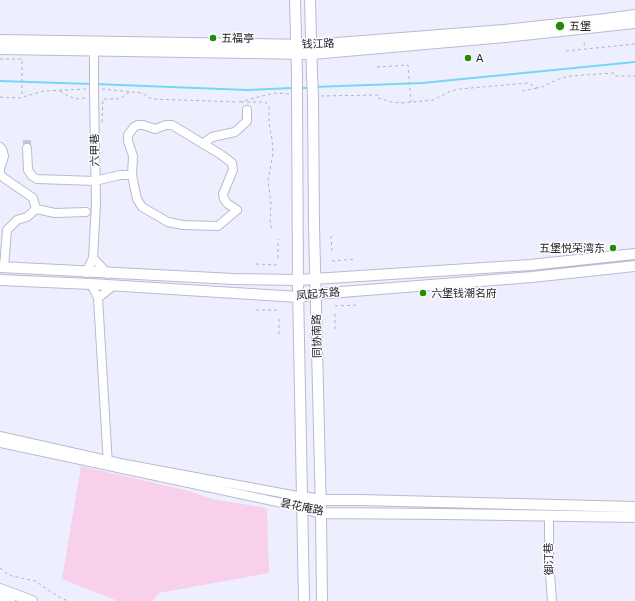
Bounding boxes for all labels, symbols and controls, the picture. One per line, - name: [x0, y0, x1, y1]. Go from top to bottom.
- place label: 五堡: [569, 19, 591, 33]
- marker: 五堡: [554, 20, 566, 32]
- place label: 五福亭: [221, 31, 254, 45]
- marker: 五福亭: [208, 33, 218, 43]
- street label: 钱江路: [301, 37, 335, 51]
- place label: A: [476, 51, 483, 65]
- marker: A: [463, 53, 473, 63]
- street label: 六甲巷: [88, 133, 102, 167]
- place label: 五堡悦荣湾东: [539, 241, 605, 255]
- marker: 五堡悦荣湾东: [608, 243, 618, 253]
- street label: 凤起东路: [296, 286, 340, 302]
- place label: 六堡钱潮名府: [431, 286, 497, 300]
- marker: 六堡钱潮名府: [418, 288, 428, 298]
- street label: 同协南路: [310, 314, 324, 358]
- street label: 昙花庵路: [279, 496, 325, 518]
- street label: 御汀巷: [542, 542, 556, 576]

